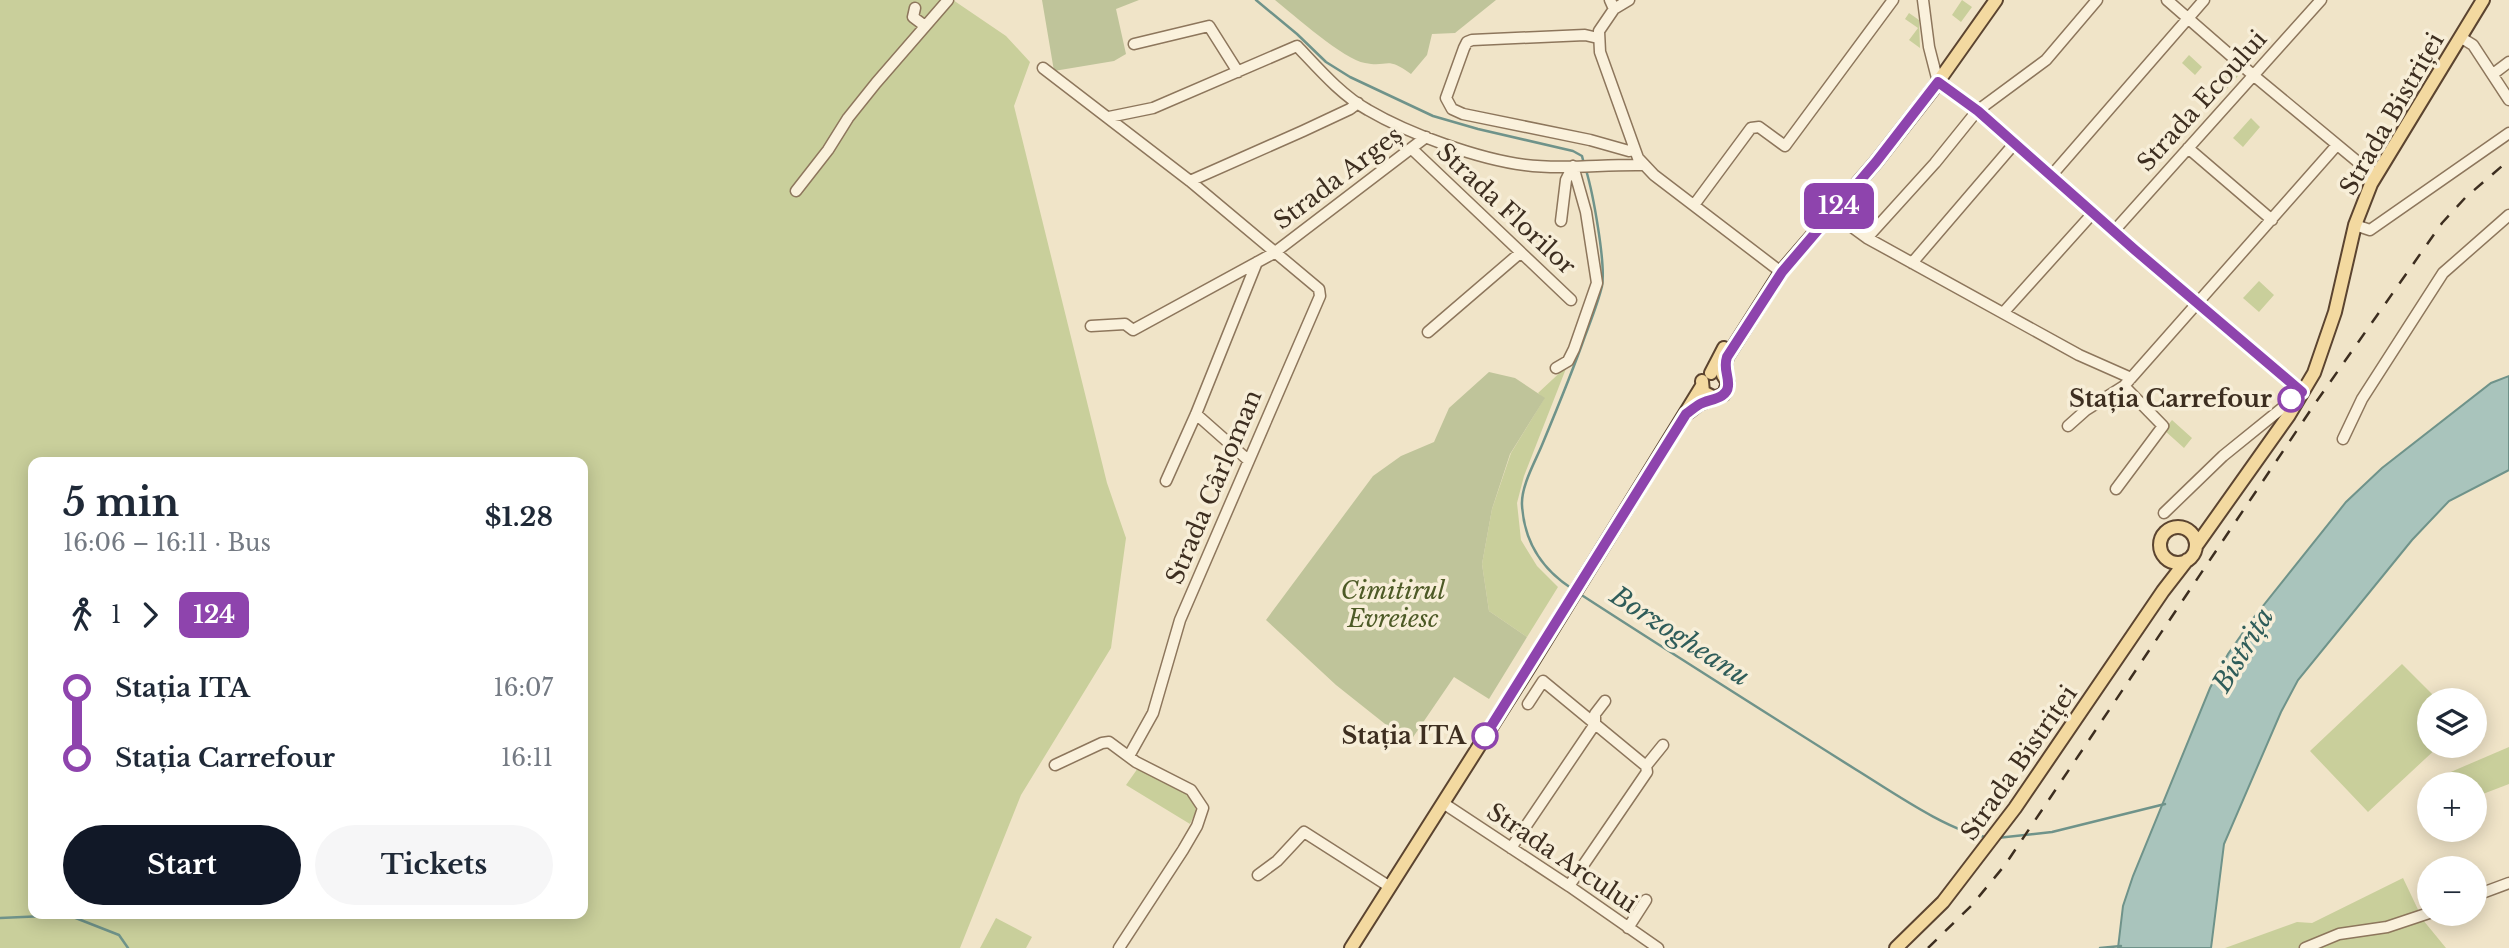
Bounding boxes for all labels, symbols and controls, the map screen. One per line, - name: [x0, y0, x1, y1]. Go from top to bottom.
- street label: Strada Ecoului: [2131, 24, 2272, 177]
- street label: Strada Bistriței: [2333, 27, 2450, 200]
- street label: Strada Argeș: [1268, 120, 1408, 235]
- street label: Strada Florilor: [1431, 137, 1582, 281]
- line badge: 124: [1799, 183, 1879, 229]
- text: 124: [1818, 191, 1860, 220]
- place label: Stația Carrefour: [2069, 384, 2272, 414]
- street label: Strada Cârloman: [1159, 385, 1268, 588]
- marker: Stația Carrefour: [2278, 386, 2304, 412]
- text: 5 min: [63, 479, 179, 526]
- text: $1.28: [485, 501, 553, 533]
- text: 16:06 – 16:11 · Bus: [63, 529, 271, 557]
- park label: Cimitirul Evreiesc: [1341, 576, 1446, 633]
- water label: Borzogheanu: [1604, 579, 1755, 693]
- icon: walk: [63, 596, 101, 634]
- icon: forward: [131, 596, 169, 634]
- text: 124: [193, 600, 235, 629]
- text: 1: [111, 601, 121, 629]
- water label: Bistrița: [2205, 602, 2280, 699]
- text: Stația ITA: [115, 672, 250, 704]
- text: 16:07: [493, 674, 553, 702]
- street label: Strada Bistriței: [1954, 680, 2083, 846]
- map controls: [2417, 688, 2487, 926]
- button: layers: [2417, 688, 2487, 758]
- place label: Stația ITA: [1342, 721, 1468, 751]
- marker: Stația ITA: [1472, 723, 1498, 749]
- text: Stația Carrefour: [115, 742, 335, 774]
- text: 16:11: [501, 744, 553, 772]
- button: +: [2417, 772, 2487, 842]
- street label: Strada Arcului: [1482, 797, 1643, 919]
- button: Start: [63, 825, 301, 905]
- button: Tickets: [315, 825, 553, 905]
- button: −: [2417, 856, 2487, 926]

